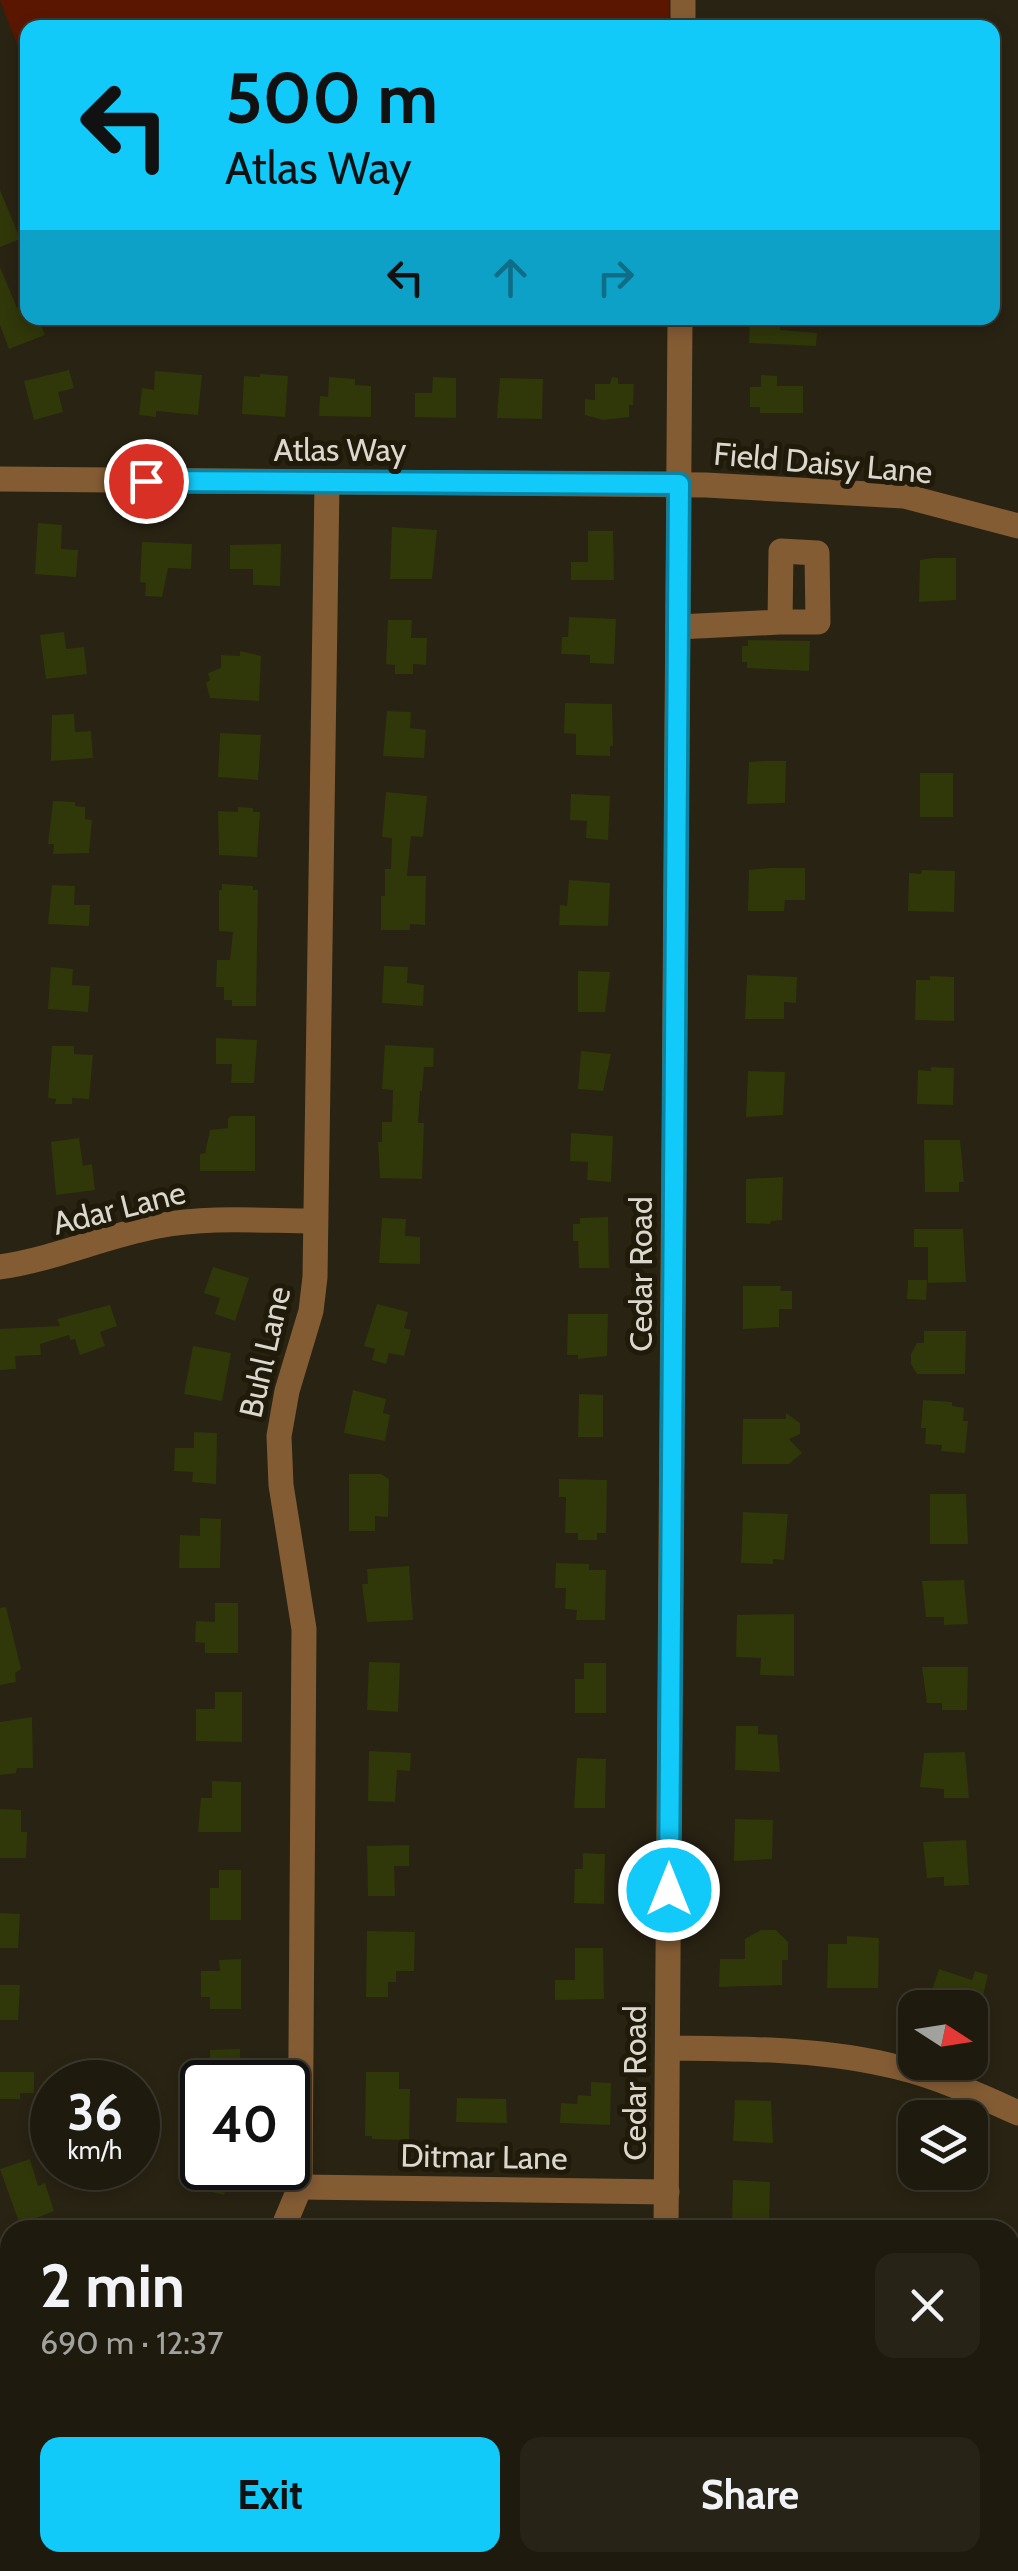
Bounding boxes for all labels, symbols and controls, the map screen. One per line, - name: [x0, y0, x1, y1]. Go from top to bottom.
- text: 500 m: [225, 55, 438, 141]
- icon: left: [60, 60, 190, 190]
- text: Atlas Way: [225, 141, 412, 195]
- icon: left: [378, 250, 433, 305]
- icon: ahead: [483, 250, 538, 305]
- icon: right: [588, 250, 643, 305]
- street label: Atlas Way: [274, 430, 406, 469]
- street label: Field Daisy Lane: [712, 434, 934, 491]
- pin: [104, 439, 189, 524]
- icon: arrive: [119, 454, 174, 509]
- street label: Adar Lane: [48, 1172, 189, 1243]
- street label: Cedar Road: [621, 1196, 660, 1352]
- street label: Buhl Lane: [230, 1282, 299, 1421]
- position arrow: [617, 1838, 721, 1942]
- north arrow: [898, 1990, 988, 2080]
- map controls: [898, 1990, 988, 2190]
- street label: Cedar Road: [615, 2005, 654, 2161]
- speed limit sign: 40: [180, 2060, 310, 2190]
- text: 36: [67, 2082, 123, 2143]
- button: layers: [898, 2100, 988, 2190]
- text: km/h: [68, 2135, 122, 2165]
- street label: Ditmar Lane: [400, 2136, 568, 2177]
- text: 2 min: [40, 2249, 185, 2322]
- button: close: [875, 2253, 980, 2358]
- text: 690 m · 12:37: [40, 2323, 223, 2362]
- button: Exit: [40, 2437, 500, 2552]
- button: Share: [520, 2437, 980, 2552]

